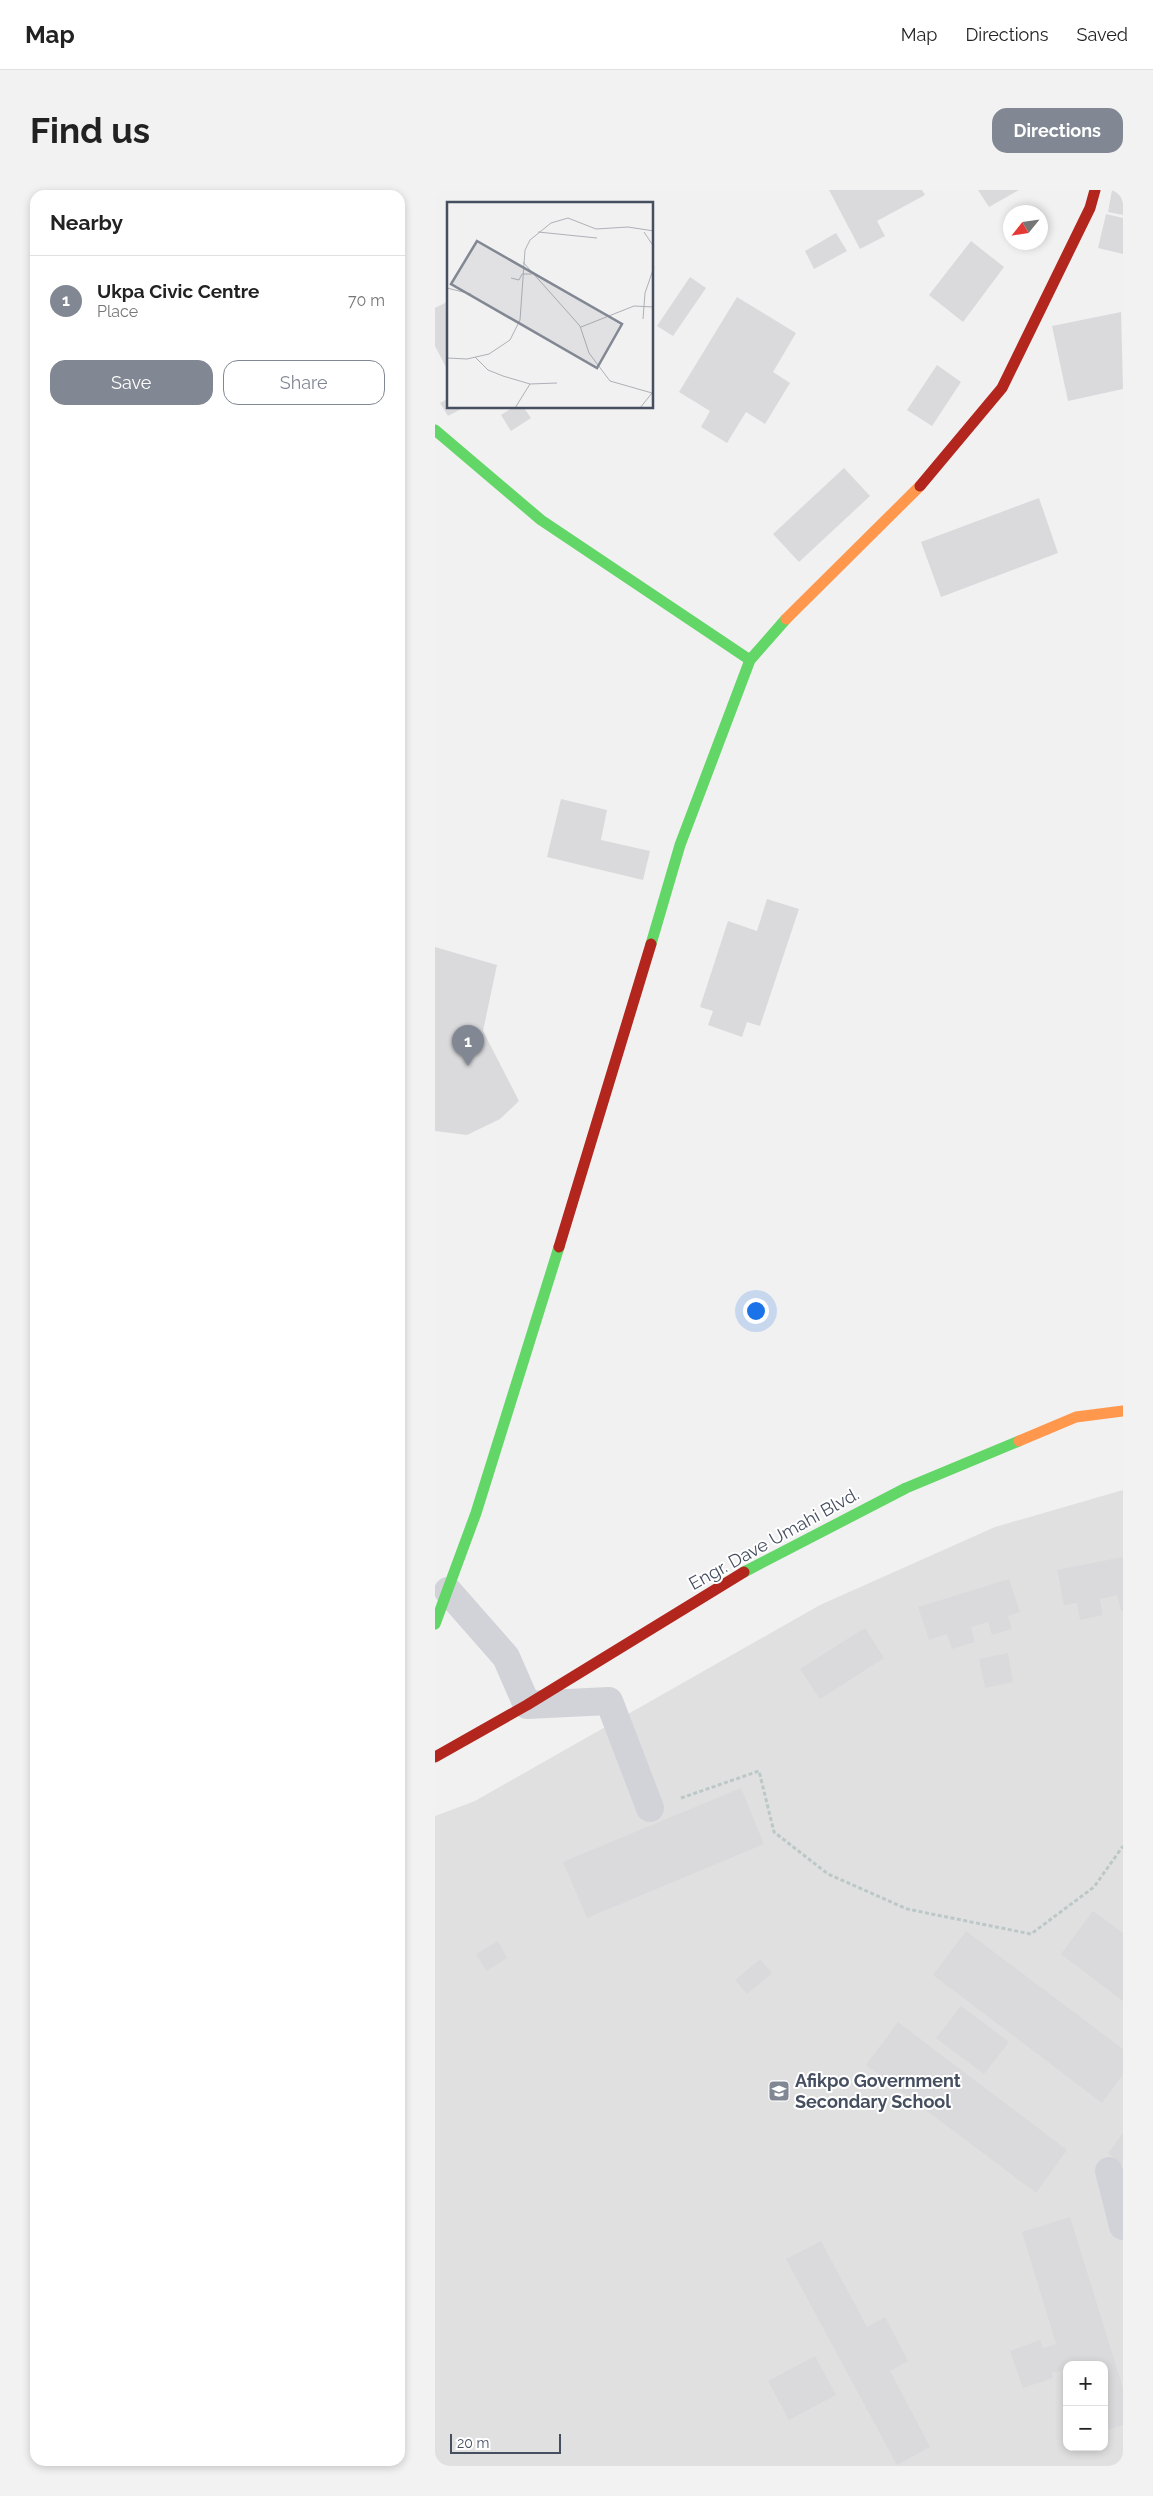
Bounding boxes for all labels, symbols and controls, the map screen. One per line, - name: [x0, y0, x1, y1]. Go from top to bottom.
- text: Map: [25, 20, 75, 49]
- text: Map: [901, 24, 937, 45]
- text: Directions: [965, 24, 1049, 45]
- text: Saved: [1077, 24, 1128, 45]
- button: Directions: [992, 108, 1123, 153]
- text: Find us: [30, 110, 150, 151]
- inset map: [447, 202, 654, 409]
- north arrow: [1003, 205, 1048, 250]
- text: Nearby: [50, 210, 123, 235]
- text: Ukpa Civic Centre: [97, 280, 259, 302]
- text: 1: [62, 291, 70, 310]
- text: 70 m: [348, 291, 385, 310]
- text: Place: [97, 302, 138, 321]
- button: Save: [50, 360, 213, 405]
- button: Share: [223, 360, 385, 405]
- pin: 1: [452, 1025, 484, 1066]
- your location: [743, 1298, 769, 1324]
- street label: Engr. Dave Umahi Blvd.: [685, 1483, 862, 1594]
- place label: Afikpo Government Secondary School: [795, 2070, 961, 2112]
- school or university icon: Afikpo Government Secondary School: [767, 2079, 791, 2103]
- map controls: [1063, 2361, 1108, 2451]
- button: +: [1063, 2361, 1108, 2406]
- button: −: [1063, 2406, 1108, 2451]
- scale bar: [450, 2431, 561, 2454]
- text: 20 m: [457, 2435, 489, 2451]

